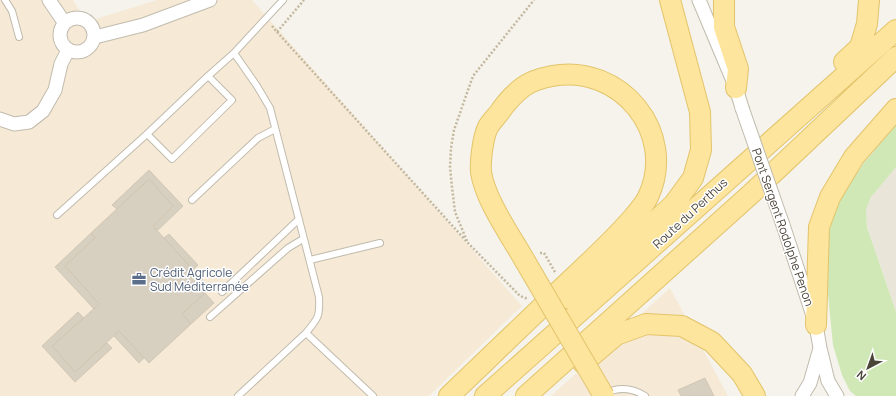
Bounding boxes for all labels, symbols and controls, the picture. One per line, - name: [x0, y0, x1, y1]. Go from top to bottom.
- street label: Pont Sergent Rodolphe Penon: [748, 146, 818, 308]
- street label: Route du Perthus: [649, 174, 731, 252]
- place label: Crédit Agricole Sud Méditerranée: [150, 264, 249, 295]
- office icon: Crédit Agricole Sud Méditerranée: [131, 271, 147, 287]
- north arrow: [848, 348, 888, 388]
- text: N: [853, 368, 869, 384]

